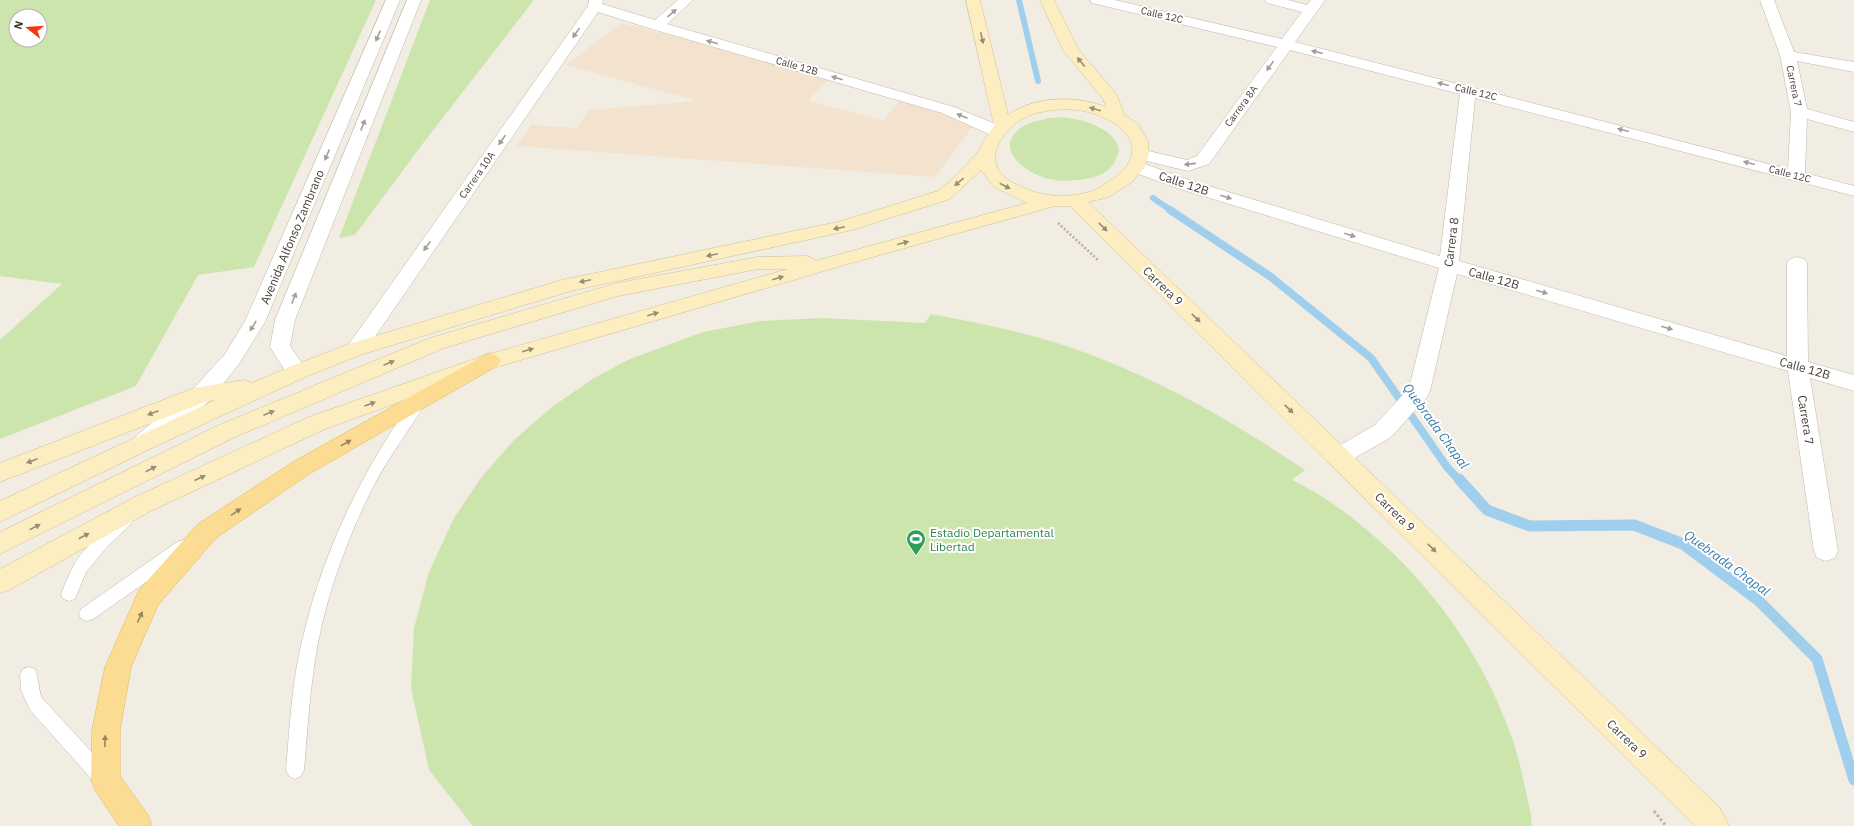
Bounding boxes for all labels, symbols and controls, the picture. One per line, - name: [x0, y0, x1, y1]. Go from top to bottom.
- street label: Calle 12C: [1140, 4, 1184, 26]
- north arrow: [8, 8, 48, 48]
- one-way arrow: [666, 8, 677, 17]
- text: N: [11, 19, 26, 31]
- one-way arrow: [572, 28, 580, 38]
- one-way arrow: [375, 30, 381, 41]
- one-way arrow: [980, 32, 986, 44]
- one-way arrow: [706, 39, 718, 45]
- one-way arrow: [1310, 49, 1322, 55]
- street label: Calle 12B: [774, 54, 820, 78]
- one-way arrow: [1077, 56, 1086, 67]
- one-way arrow: [1266, 60, 1274, 71]
- street label: Carrera 7: [1783, 64, 1805, 108]
- one-way arrow: [831, 75, 843, 81]
- street label: Calle 12C: [1454, 80, 1498, 104]
- one-way arrow: [1437, 81, 1449, 87]
- street label: Carrera 8A: [1222, 82, 1261, 129]
- one-way arrow: [1089, 106, 1101, 112]
- one-way arrow: [956, 113, 967, 119]
- one-way arrow: [360, 120, 366, 131]
- one-way arrow: [1617, 127, 1629, 133]
- one-way arrow: [498, 134, 506, 145]
- street label: Carrera 10A: [456, 149, 498, 201]
- one-way arrow: [324, 150, 330, 161]
- one-way arrow: [1742, 160, 1754, 166]
- one-way arrow: [1183, 161, 1196, 167]
- street label: Calle 12C: [1768, 162, 1812, 186]
- street label: Avenida Alfonso Zambrano: [257, 167, 327, 307]
- street label: Calle 12B: [1157, 168, 1211, 198]
- one-way arrow: [954, 178, 965, 187]
- one-way arrow: [999, 182, 1011, 189]
- one-way arrow: [1220, 194, 1232, 200]
- street label: Carrera 8: [1441, 216, 1461, 268]
- one-way arrow: [1098, 222, 1108, 232]
- one-way arrow: [833, 225, 845, 231]
- one-way arrow: [1344, 232, 1356, 238]
- one-way arrow: [897, 240, 909, 246]
- one-way arrow: [423, 241, 431, 252]
- one-way arrow: [706, 252, 718, 258]
- street label: Carrera 9: [1140, 263, 1186, 309]
- street label: Calle 12B: [1467, 264, 1521, 292]
- one-way arrow: [772, 275, 784, 281]
- one-way arrow: [579, 279, 591, 285]
- one-way arrow: [1536, 289, 1548, 295]
- one-way arrow: [291, 291, 297, 303]
- one-way arrow: [647, 311, 659, 317]
- one-way arrow: [1191, 313, 1201, 323]
- one-way arrow: [249, 320, 256, 332]
- one-way arrow: [1661, 325, 1673, 331]
- one-way arrow: [522, 347, 534, 353]
- street label: Calle 12B: [1778, 354, 1832, 382]
- one-way arrow: [383, 360, 394, 366]
- water label: Quebrada Chapal: [1399, 380, 1473, 473]
- street label: Carrera 7: [1795, 394, 1817, 446]
- one-way arrow: [365, 401, 377, 407]
- one-way arrow: [1284, 404, 1294, 414]
- one-way arrow: [263, 410, 275, 416]
- one-way arrow: [146, 411, 158, 417]
- one-way arrow: [340, 440, 352, 446]
- one-way arrow: [25, 458, 37, 464]
- one-way arrow: [145, 466, 157, 472]
- one-way arrow: [194, 475, 205, 481]
- street label: Carrera 9: [1372, 489, 1418, 535]
- one-way arrow: [230, 508, 241, 516]
- one-way arrow: [29, 524, 41, 530]
- place label: Estadio Departamental Libertad: [930, 525, 1054, 554]
- water label: Quebrada Chapal: [1681, 526, 1774, 600]
- sports icon: Estadio Departamental Libertad: [905, 528, 927, 556]
- one-way arrow: [78, 533, 89, 540]
- one-way arrow: [1427, 543, 1437, 553]
- one-way arrow: [137, 611, 143, 622]
- street label: Carrera 9: [1604, 716, 1650, 762]
- one-way arrow: [102, 735, 109, 747]

